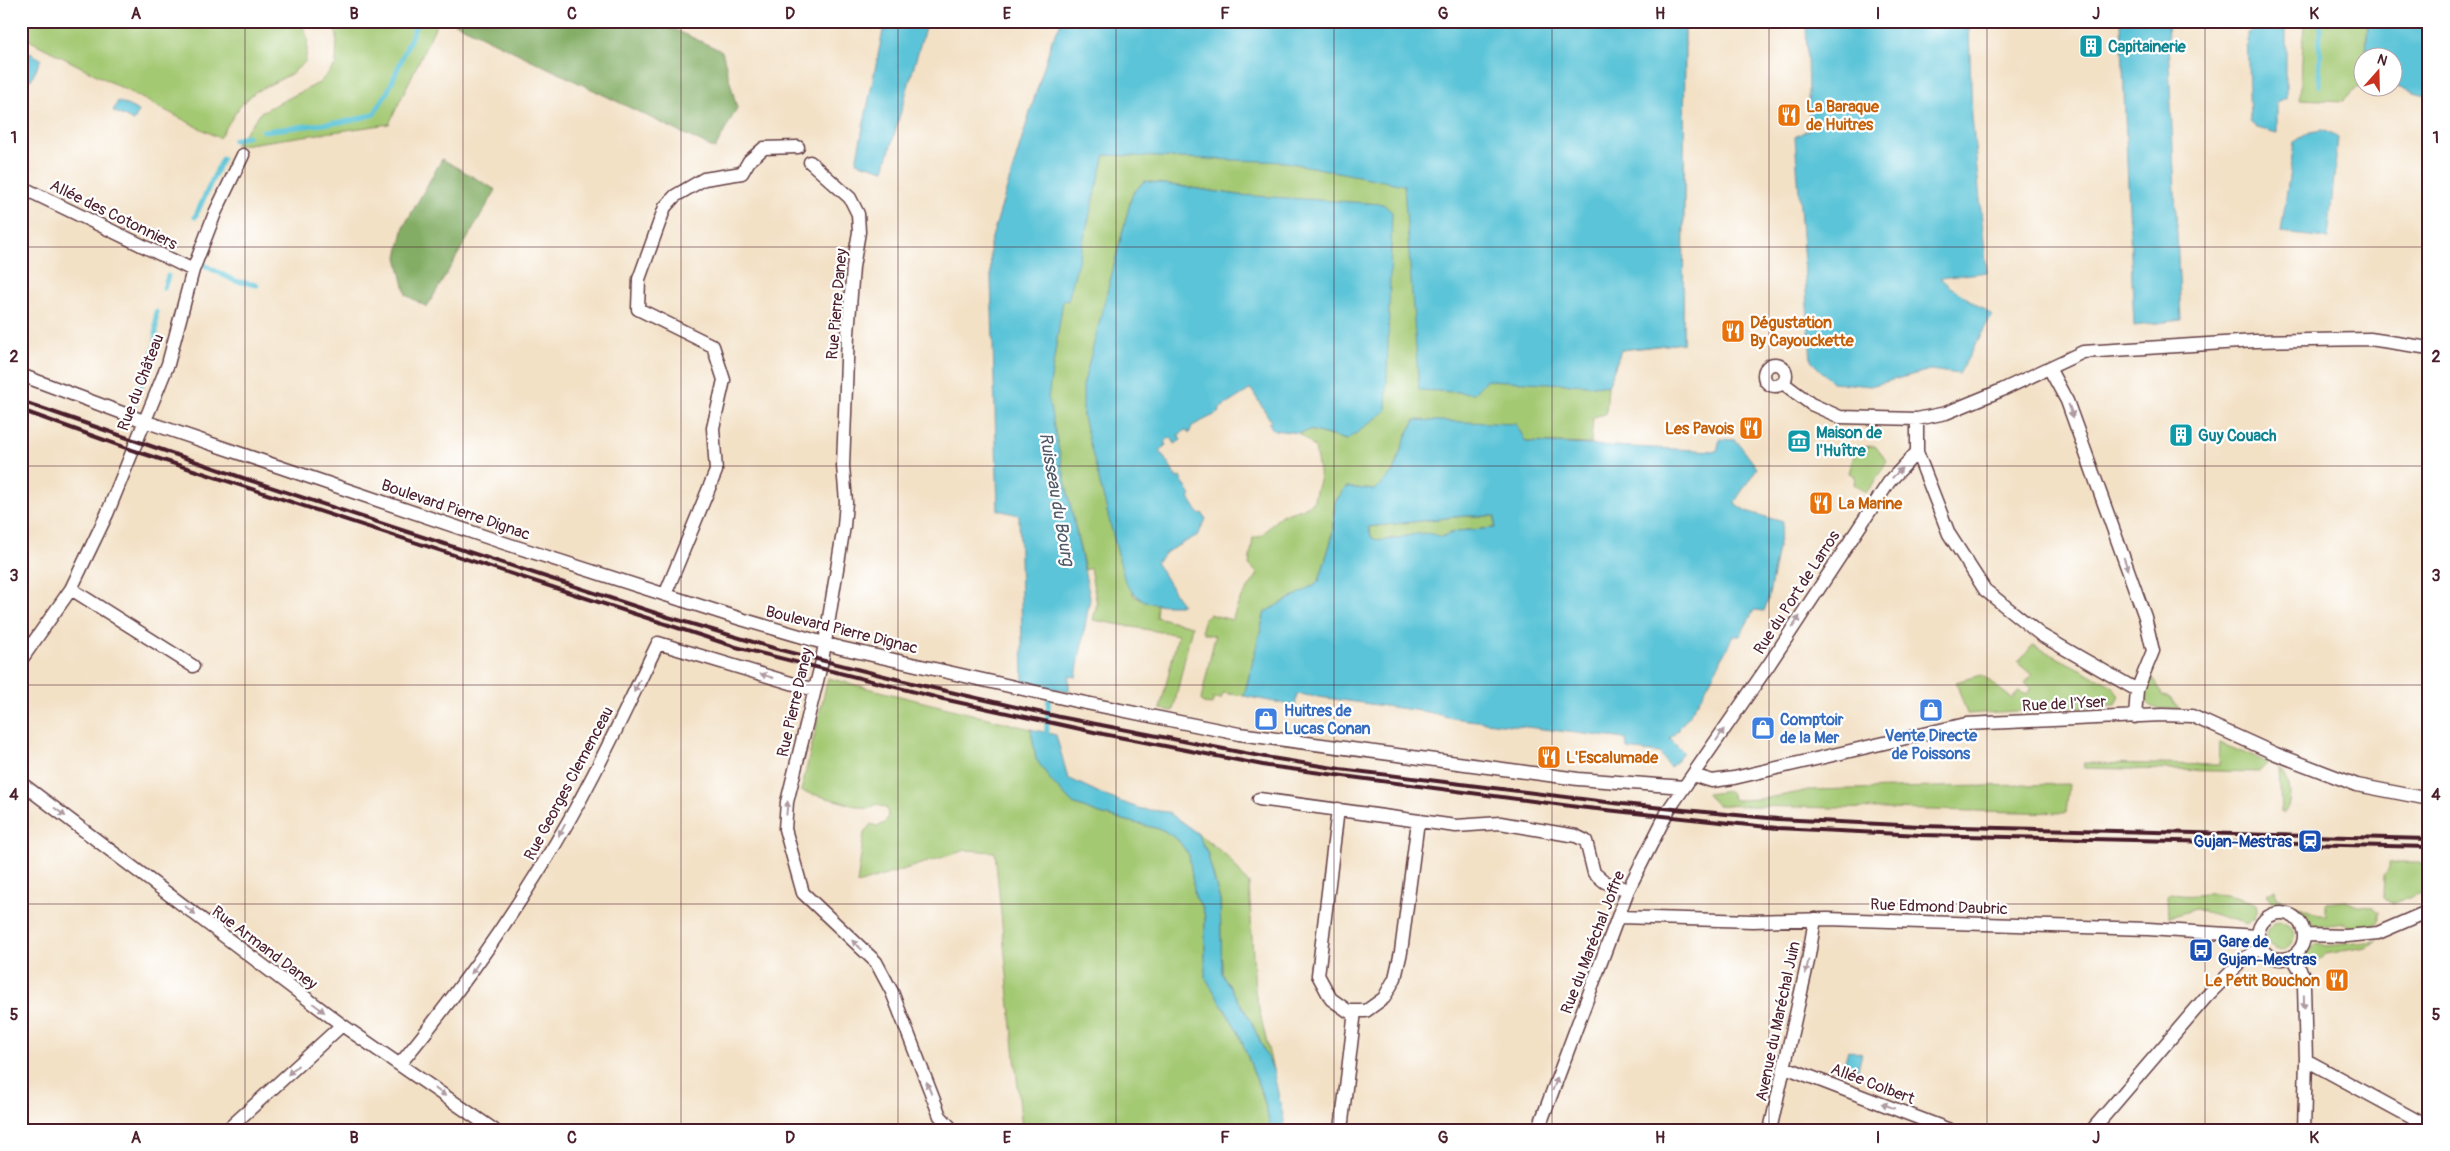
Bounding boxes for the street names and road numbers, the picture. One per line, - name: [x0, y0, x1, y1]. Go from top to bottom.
- street label: Allée des Cotonniers: [47, 175, 181, 254]
- street label: Rue Pierre Daney: [822, 248, 852, 360]
- street label: Rue du Château: [113, 331, 169, 434]
- street label: Boulevard Pierre Dignac: [379, 475, 533, 545]
- street label: Rue du Port de Larros: [1749, 527, 1844, 658]
- street label: Boulevard Pierre Dignac: [763, 601, 920, 659]
- street label: Rue Pierre Daney: [773, 646, 817, 759]
- street label: Rue de l'Yser: [2021, 692, 2107, 716]
- street label: Rue Georges Clemenceau: [520, 703, 618, 864]
- street label: Rue du Maréchal Joffre: [1556, 868, 1629, 1017]
- street label: Rue Edmond Daubric: [1870, 895, 2008, 919]
- street label: Rue Armand Daney: [208, 902, 321, 994]
- street label: Avenue du Maréchal Juin: [1751, 939, 1805, 1103]
- street label: Allée Colbert: [1828, 1059, 1918, 1109]

